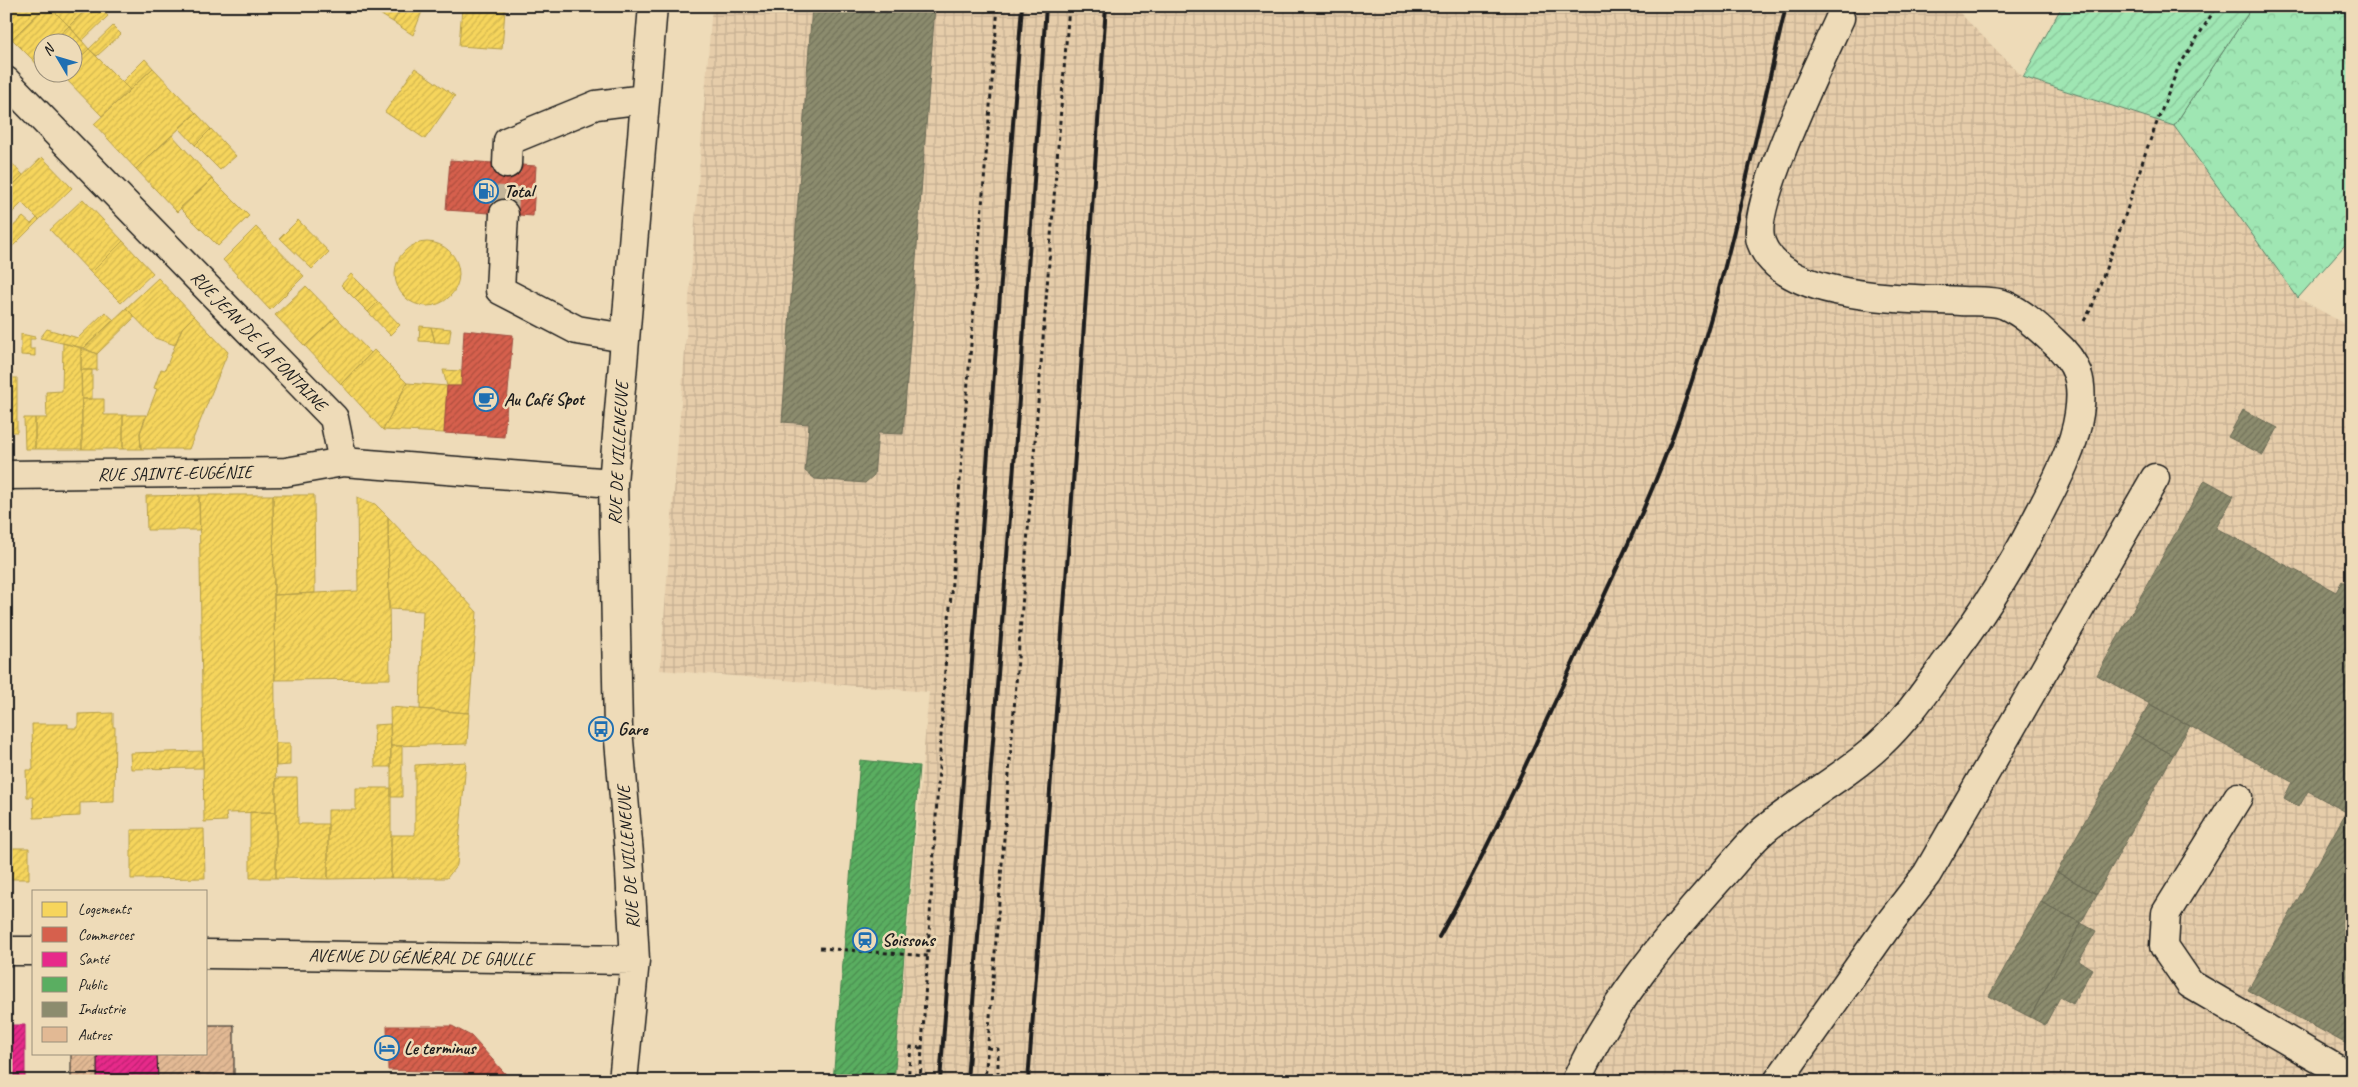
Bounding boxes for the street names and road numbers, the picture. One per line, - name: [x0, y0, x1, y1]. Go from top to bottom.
- street label: RUE JEAN DE LA FONTAINE: [186, 266, 333, 417]
- street label: RUE DE VILLENEUVE: [603, 379, 633, 525]
- street label: RUE SAINTE-EUGÉNIE: [98, 461, 255, 485]
- street label: RUE DE VILLENEUVE: [612, 782, 644, 929]
- street label: AVENUE DU GÉNÉRAL DE GAULLE: [308, 944, 536, 970]

